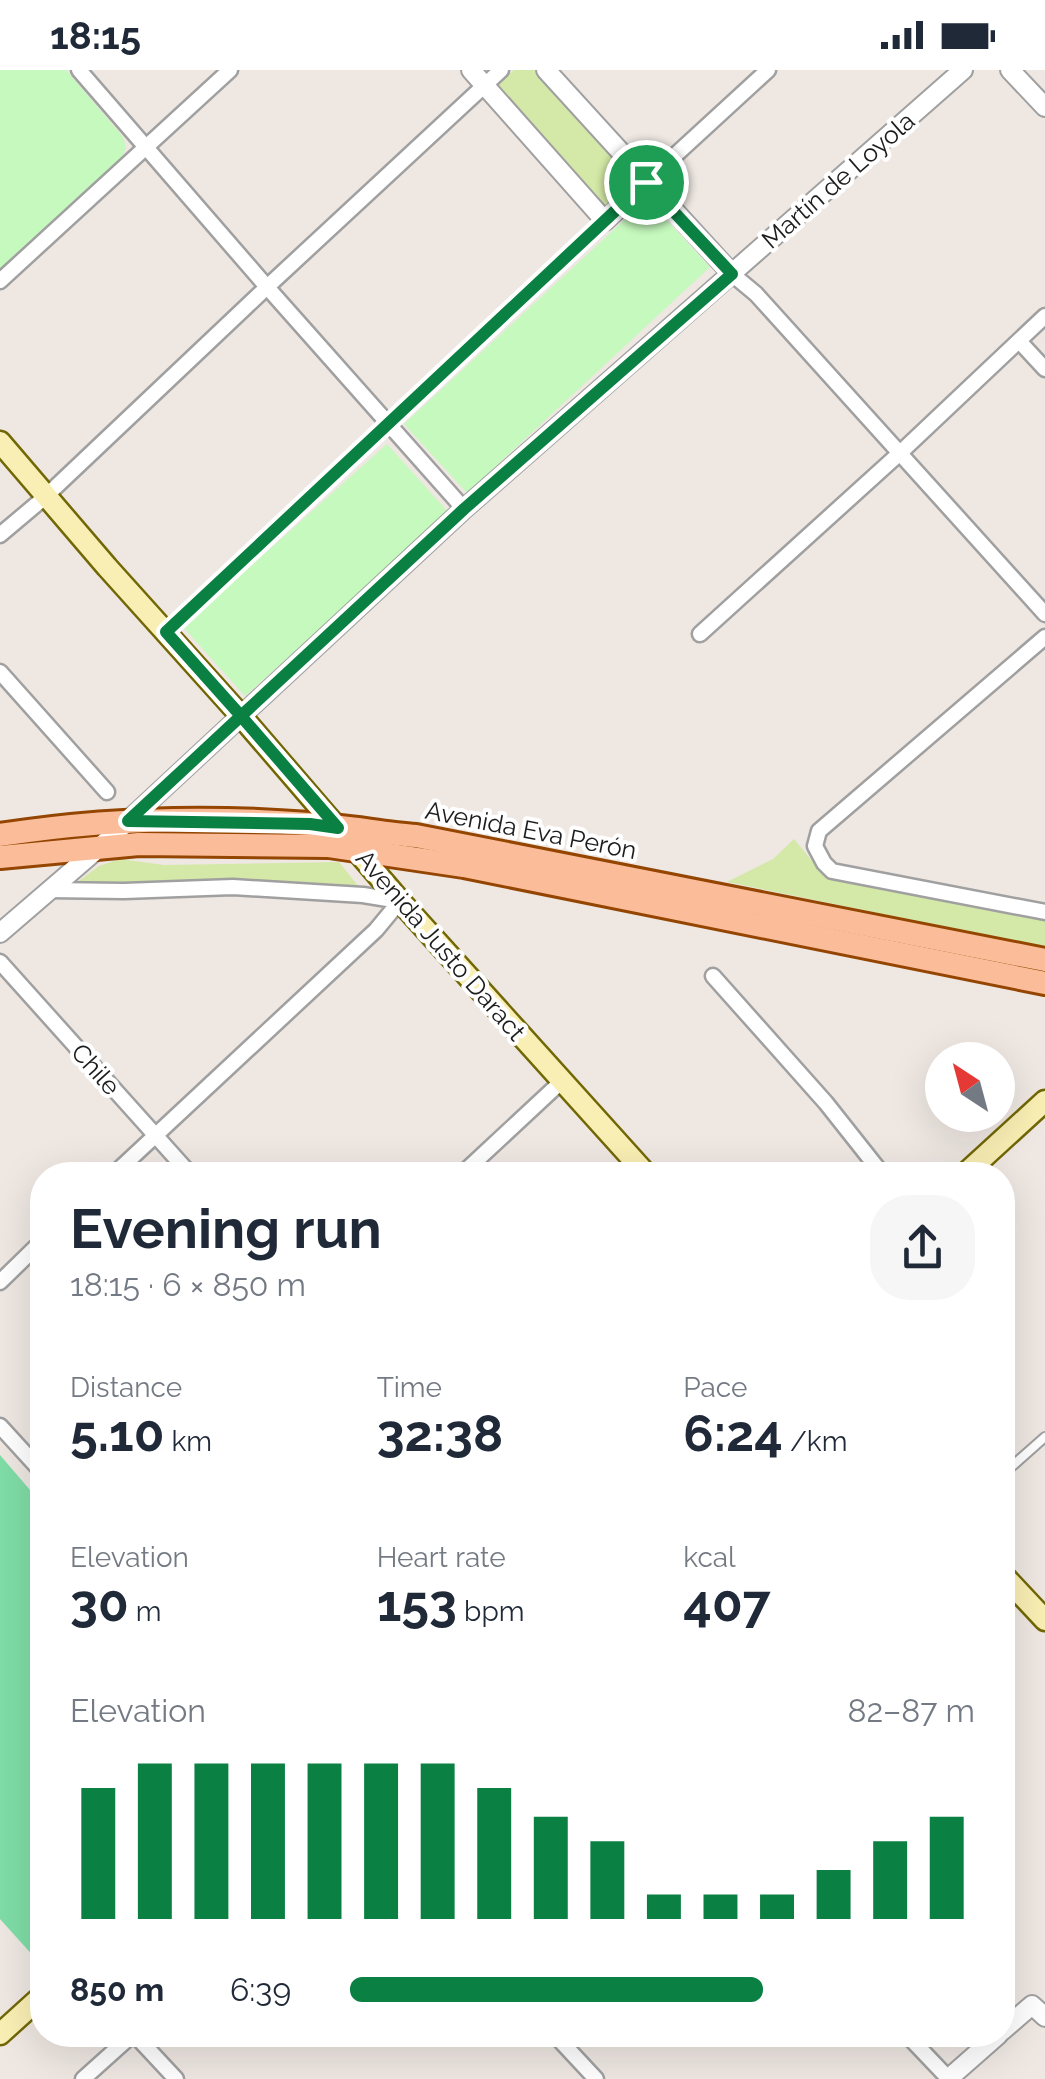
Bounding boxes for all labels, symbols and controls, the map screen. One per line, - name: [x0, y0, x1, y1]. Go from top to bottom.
- text: 18:15: [50, 13, 141, 58]
- street label: Martín de Loyola: [755, 105, 921, 255]
- pin: [604, 140, 689, 225]
- icon: arrive: [619, 155, 674, 210]
- street label: Avenida Eva Perón: [423, 795, 639, 865]
- street label: Avenida Justo Daract: [350, 844, 532, 1047]
- street label: Chile: [65, 1037, 127, 1101]
- north arrow: [925, 1042, 1015, 1132]
- map controls: [925, 1042, 1015, 1132]
- button: share: [870, 1195, 975, 1300]
- text: Evening run: [70, 1196, 382, 1261]
- text: 18:15 · 6 × 850 m: [70, 1266, 306, 1303]
- text: Distance: [70, 1371, 182, 1404]
- text: Time: [377, 1371, 442, 1404]
- text: Pace: [683, 1371, 748, 1404]
- text: 5.10: [70, 1404, 164, 1463]
- text: 32:38: [377, 1404, 503, 1463]
- text: 6:24: [683, 1404, 783, 1463]
- text: km: [164, 1425, 212, 1458]
- text: /km: [783, 1425, 847, 1458]
- text: Elevation: [70, 1541, 189, 1574]
- text: Heart rate: [377, 1541, 506, 1574]
- text: kcal: [683, 1541, 736, 1574]
- text: 30: [70, 1574, 129, 1633]
- text: 153: [377, 1574, 457, 1633]
- text: 407: [683, 1574, 771, 1633]
- text: m: [129, 1595, 161, 1628]
- text: bpm: [457, 1595, 524, 1628]
- text: Elevation: [70, 1692, 206, 1729]
- text: 82–87 m: [847, 1692, 975, 1729]
- text: 850 m: [70, 1971, 164, 2008]
- text: 6:39: [230, 1971, 291, 2008]

